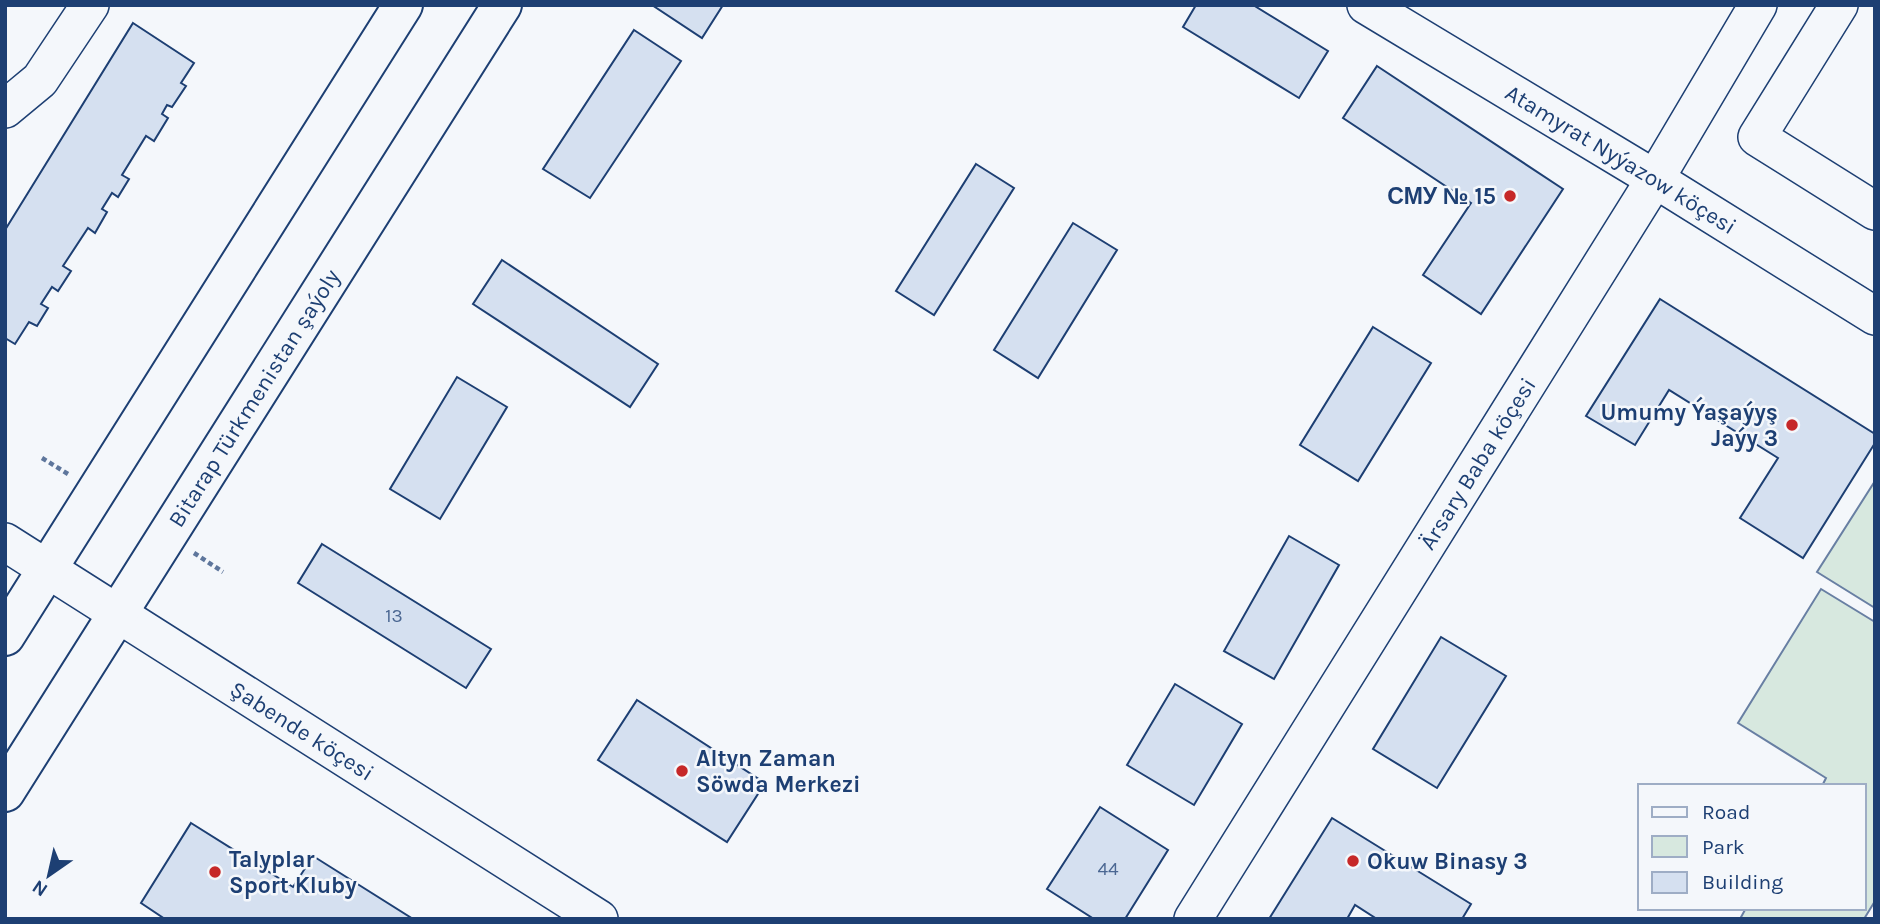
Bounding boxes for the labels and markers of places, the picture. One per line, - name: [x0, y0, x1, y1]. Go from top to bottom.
- place label: СМУ № 15: [1387, 183, 1496, 210]
- marker: СМУ № 15: [1502, 188, 1518, 204]
- place label: Umumy Ýaşaýyş Jaýy 3: [1601, 396, 1778, 452]
- marker: Umumy Ýaşaýyş Jaýy 3: [1784, 417, 1800, 433]
- place label: Altyn Zaman Söwda Merkezi: [696, 745, 861, 798]
- marker: Altyn Zaman Söwda Merkezi: [674, 763, 690, 779]
- place label: Talyplar Sport Kluby: [229, 846, 357, 899]
- place label: Okuw Binasy 3: [1367, 848, 1528, 875]
- marker: Okuw Binasy 3: [1345, 853, 1361, 869]
- marker: Talyplar Sport Kluby: [207, 864, 223, 880]

